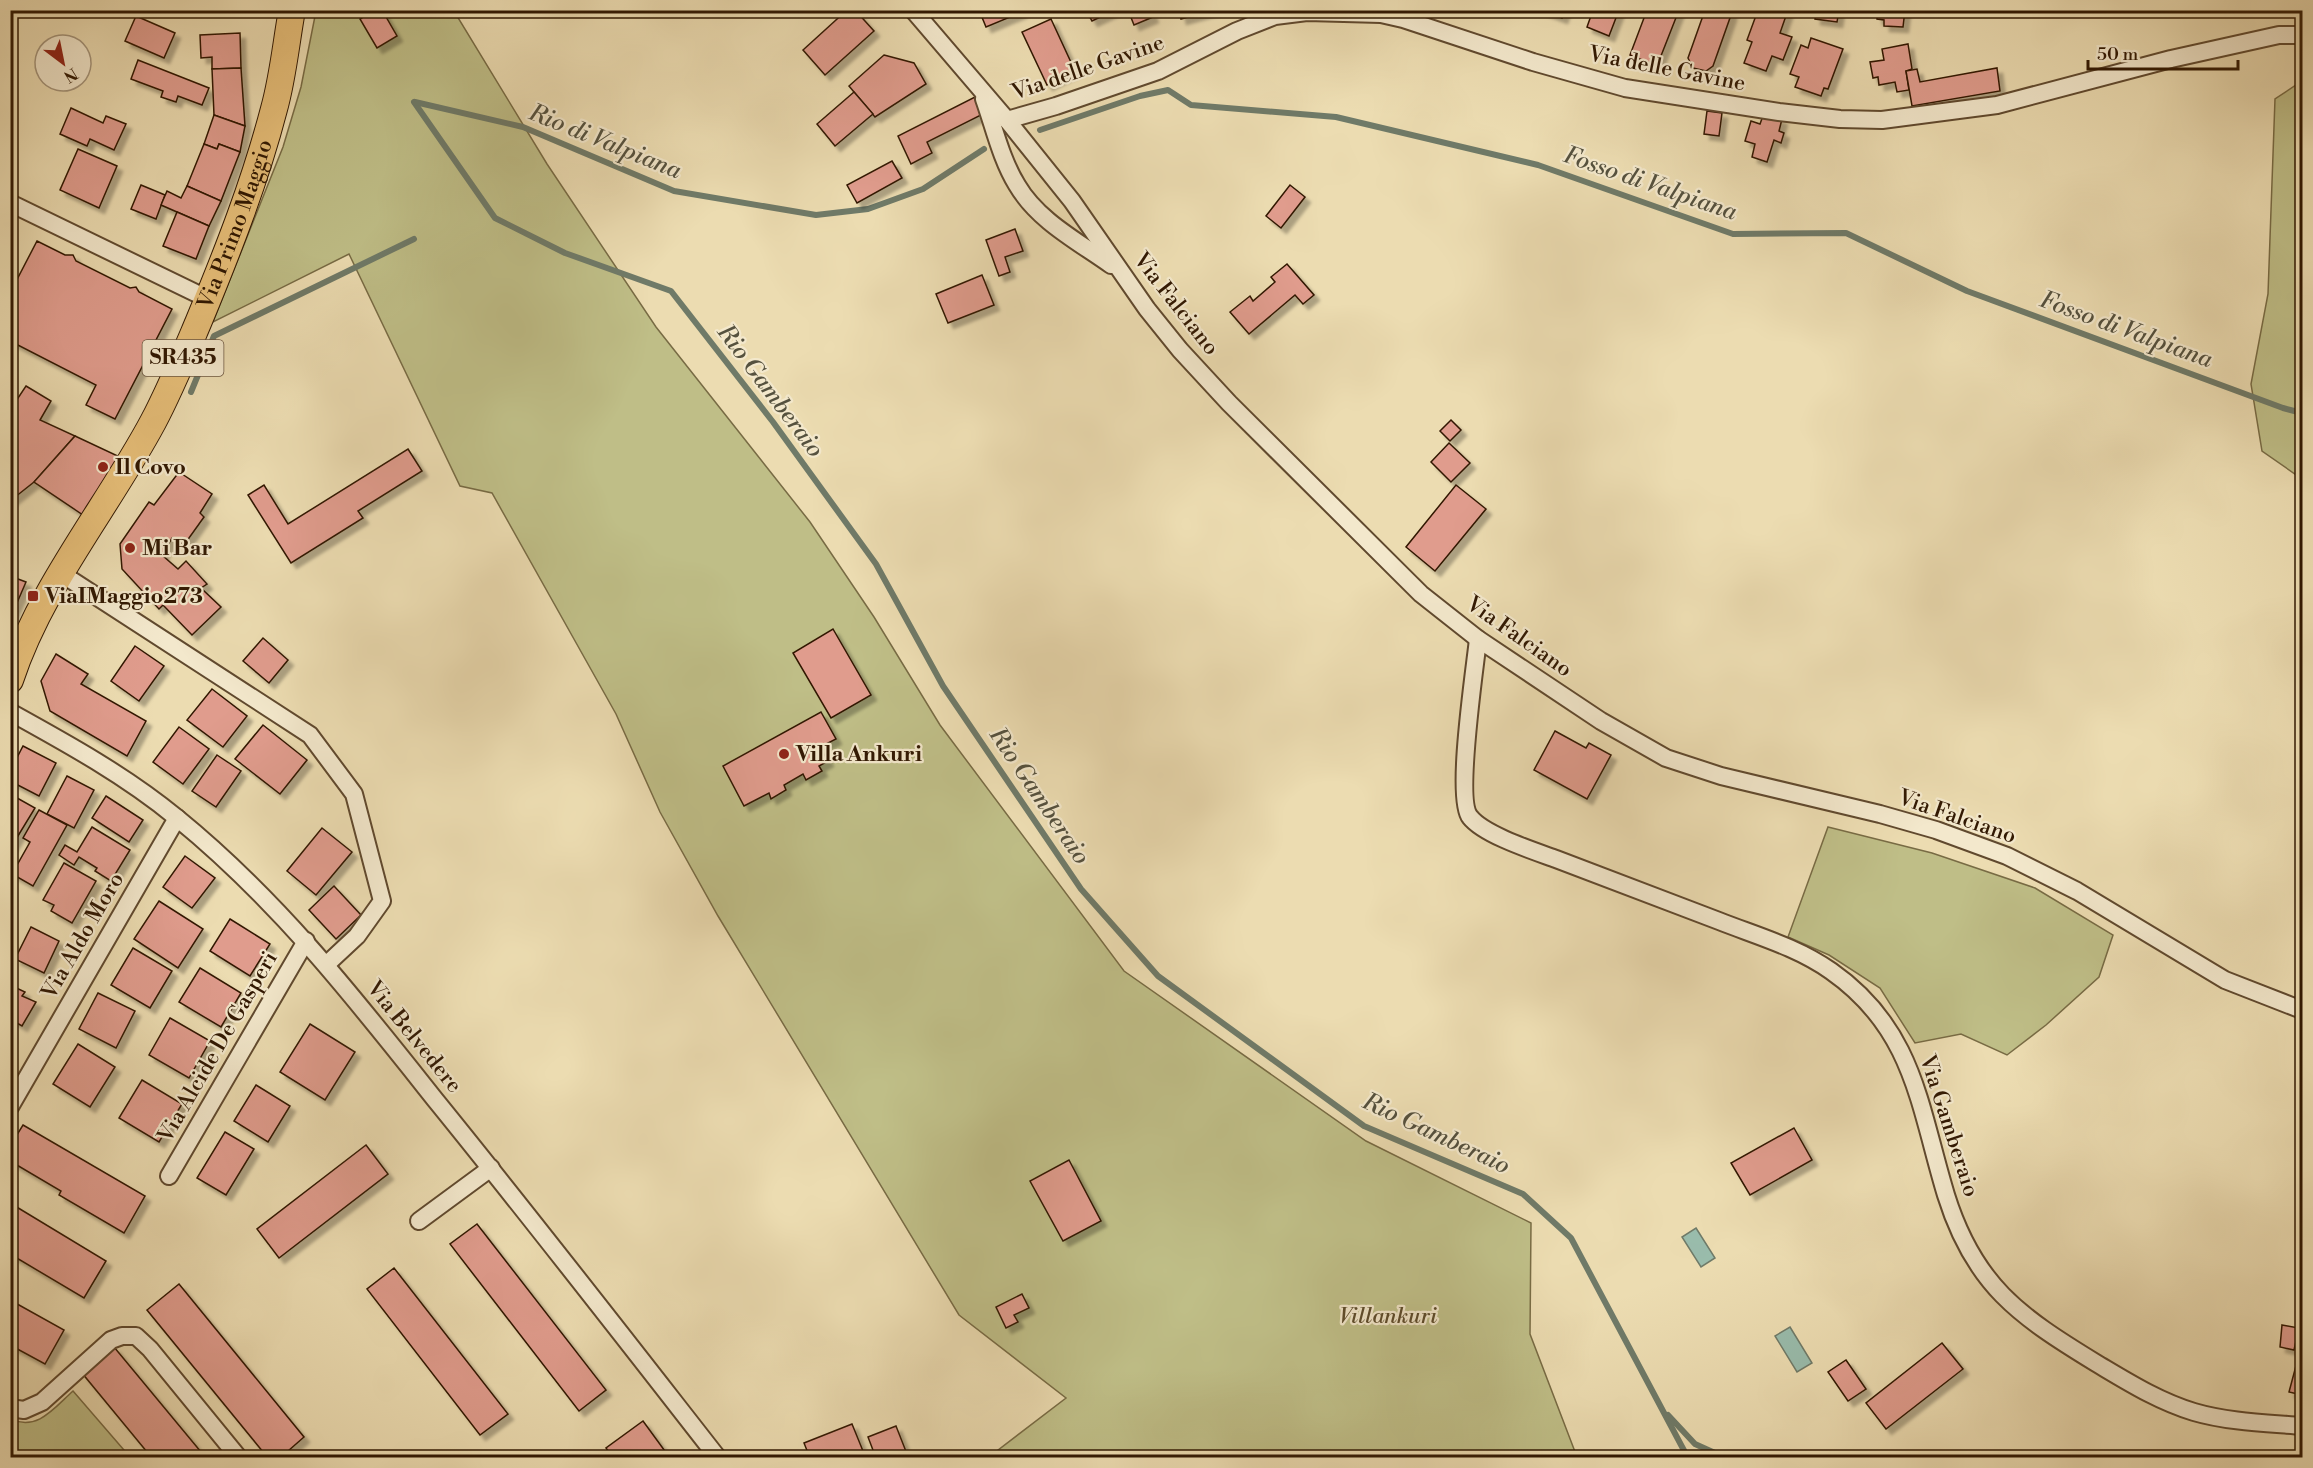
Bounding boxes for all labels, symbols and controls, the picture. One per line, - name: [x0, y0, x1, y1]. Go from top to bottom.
- street label: Via delle Gavine: [1007, 29, 1168, 107]
- north arrow: [33, 33, 93, 93]
- scale bar: [2088, 33, 2238, 71]
- street label: Via delle Gavine: [1585, 40, 1748, 97]
- text: 50 m: [2097, 43, 2139, 66]
- text: N: [59, 63, 81, 87]
- water label: Rio di Valpiana: [524, 97, 686, 186]
- street label: Via Primo Maggio: [191, 136, 278, 314]
- water label: Fosso di Valpiana: [1559, 140, 1741, 228]
- street label: Via Falciano: [1127, 246, 1225, 361]
- water label: Fosso di Valpiana: [2036, 285, 2217, 375]
- water label: Rio Gamberaio: [710, 318, 830, 464]
- road number: SR435: [142, 340, 224, 376]
- place label: Il Covo: [115, 454, 186, 481]
- marker: Il Covo: [96, 460, 110, 474]
- place label: Mi Bar: [142, 535, 213, 562]
- marker: Mi Bar: [123, 541, 137, 555]
- place label: ViaIMaggio273: [44, 583, 203, 610]
- marker: ViaIMaggio273: [26, 589, 40, 603]
- street label: Via Falciano: [1460, 590, 1577, 683]
- water label: Rio Gamberaio: [982, 721, 1096, 870]
- place label: Villa Ankuri: [795, 741, 922, 768]
- marker: Villa Ankuri: [777, 747, 791, 761]
- street label: Via Falciano: [1893, 784, 2020, 850]
- street label: Via Aldo Moro: [35, 868, 130, 1005]
- street label: Via Alcide De Gasperi: [152, 947, 284, 1148]
- street label: Via Belvedere: [360, 975, 467, 1099]
- street label: Via Gamberaio: [1913, 1051, 1985, 1200]
- water label: Rio Gamberaio: [1357, 1086, 1514, 1181]
- park label: Villankuri: [1339, 1303, 1437, 1330]

